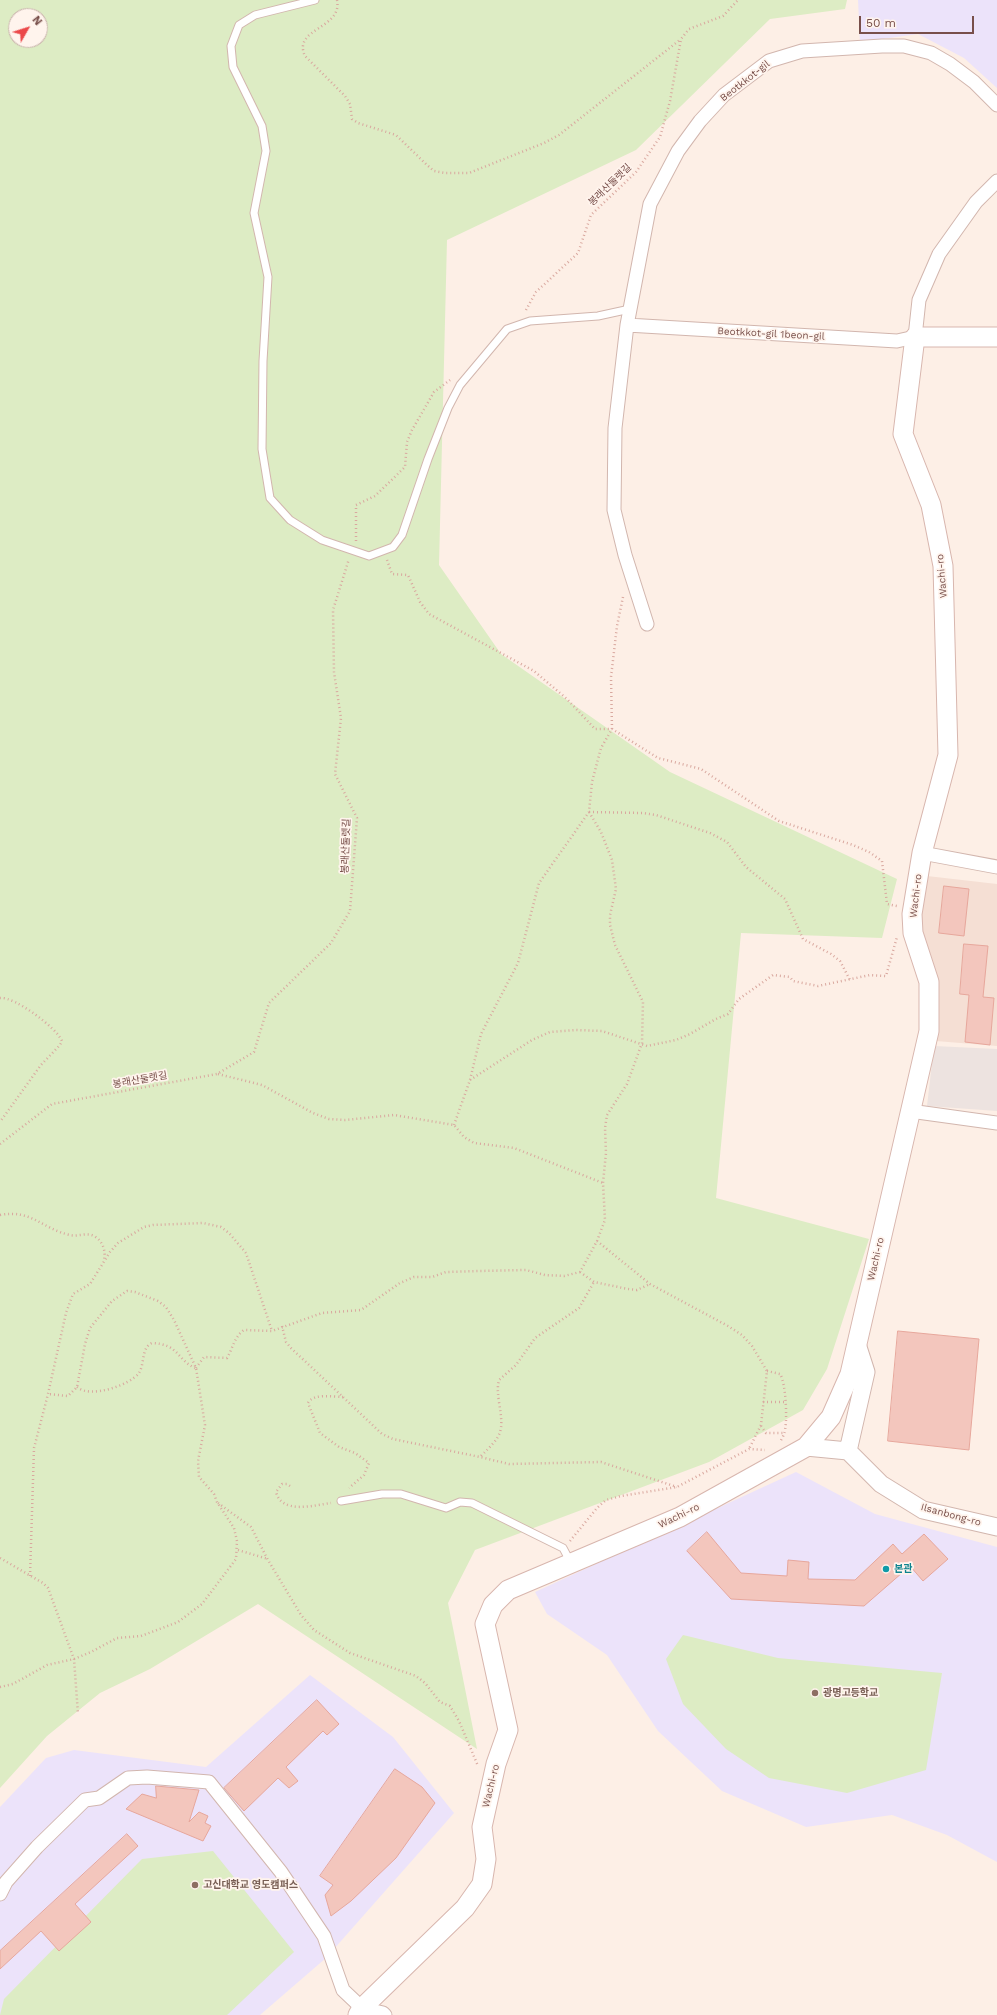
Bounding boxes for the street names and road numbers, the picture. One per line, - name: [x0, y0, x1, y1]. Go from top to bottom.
- street label: Beotkkot-gil: [718, 58, 772, 104]
- street label: 봉래산둘렛길: [586, 162, 634, 208]
- street label: Beotkkot-gil 1beon-gil: [717, 325, 825, 343]
- street label: Wachi-ro: [934, 553, 950, 599]
- street label: 봉래산둘렛길: [339, 818, 353, 874]
- street label: Wachi-ro: [907, 873, 925, 919]
- street label: 봉래산둘렛길: [112, 1069, 168, 1091]
- street label: Wachi-ro: [865, 1236, 887, 1282]
- street label: Wachi-ro: [656, 1501, 702, 1531]
- street label: Ilsanbong-ro: [920, 1501, 982, 1529]
- street label: Wachi-ro: [480, 1763, 502, 1809]

